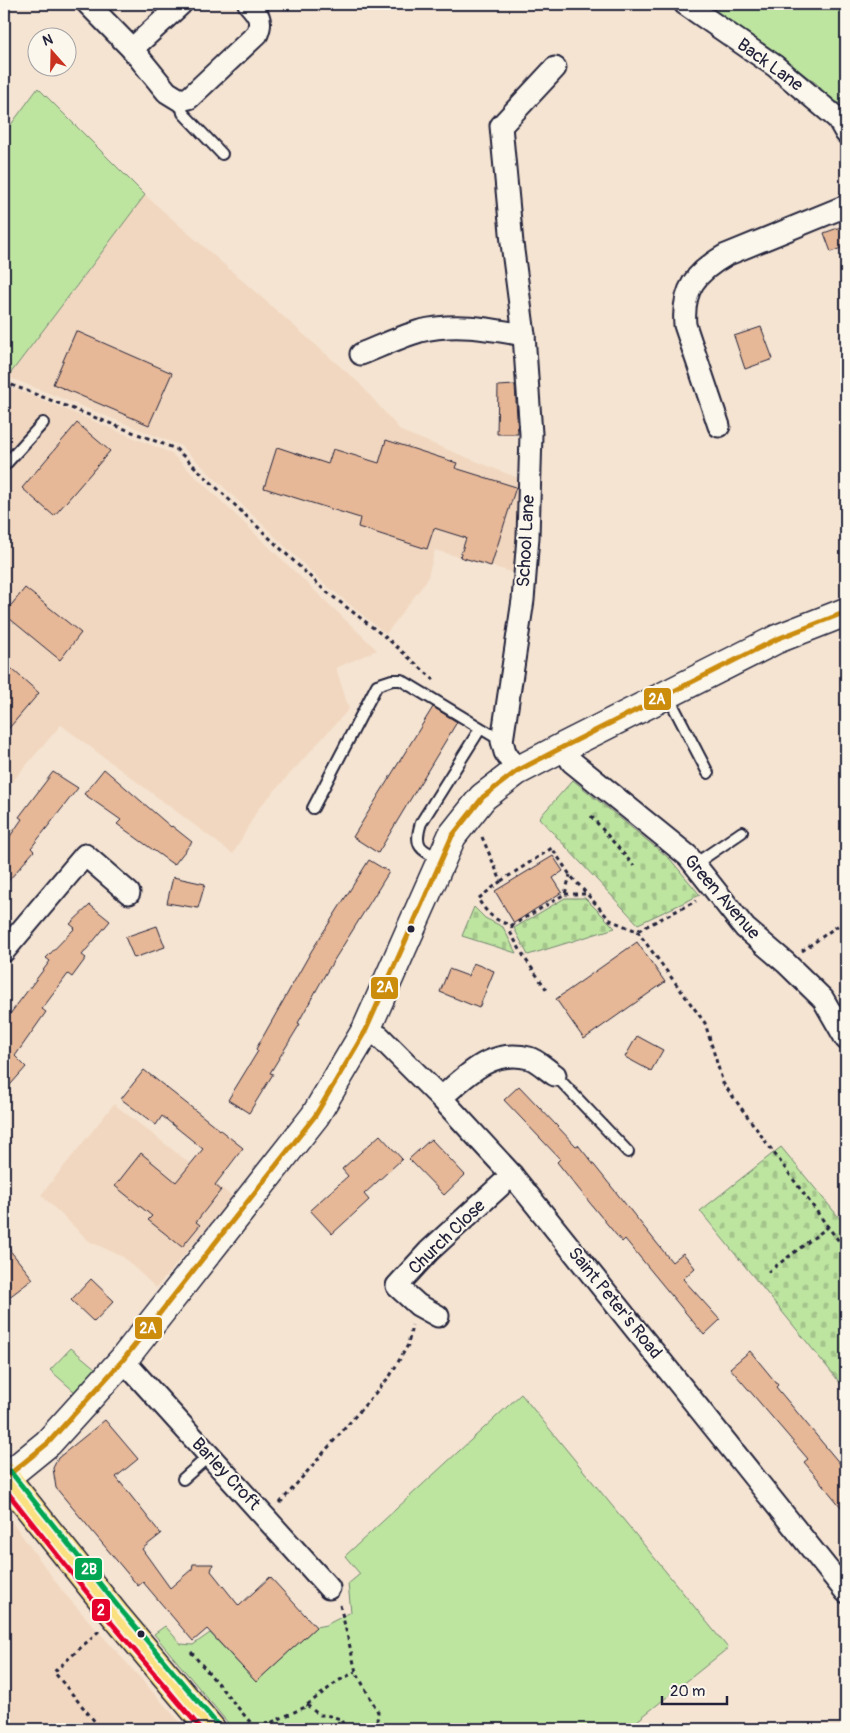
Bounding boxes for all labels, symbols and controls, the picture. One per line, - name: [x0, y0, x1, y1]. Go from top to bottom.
- north arrow: [28, 28, 78, 78]
- text: N: [40, 31, 55, 50]
- street label: Back Lane: [732, 33, 808, 97]
- street label: School Lane: [512, 494, 540, 588]
- line badge: 2A: [643, 687, 672, 711]
- text: 2A: [649, 691, 665, 708]
- street label: Green Avenue: [679, 850, 765, 944]
- unlabelled marker: [406, 924, 416, 934]
- line badge: 2A: [370, 976, 399, 1000]
- text: 2A: [377, 979, 393, 996]
- street label: Church Close: [404, 1194, 491, 1279]
- street label: Saint Peter's Road: [563, 1242, 667, 1364]
- line badge: 2A: [134, 1316, 163, 1340]
- text: 2A: [140, 1320, 156, 1337]
- street label: Barley Croft: [187, 1433, 266, 1516]
- line badge: 2B: [74, 1557, 103, 1581]
- text: 2B: [81, 1561, 97, 1578]
- line badge: 2: [91, 1598, 111, 1622]
- text: 2: [97, 1602, 105, 1619]
- unlabelled marker: [136, 1629, 146, 1639]
- scale bar: [662, 1673, 728, 1705]
- text: 20 m: [670, 1682, 705, 1701]

